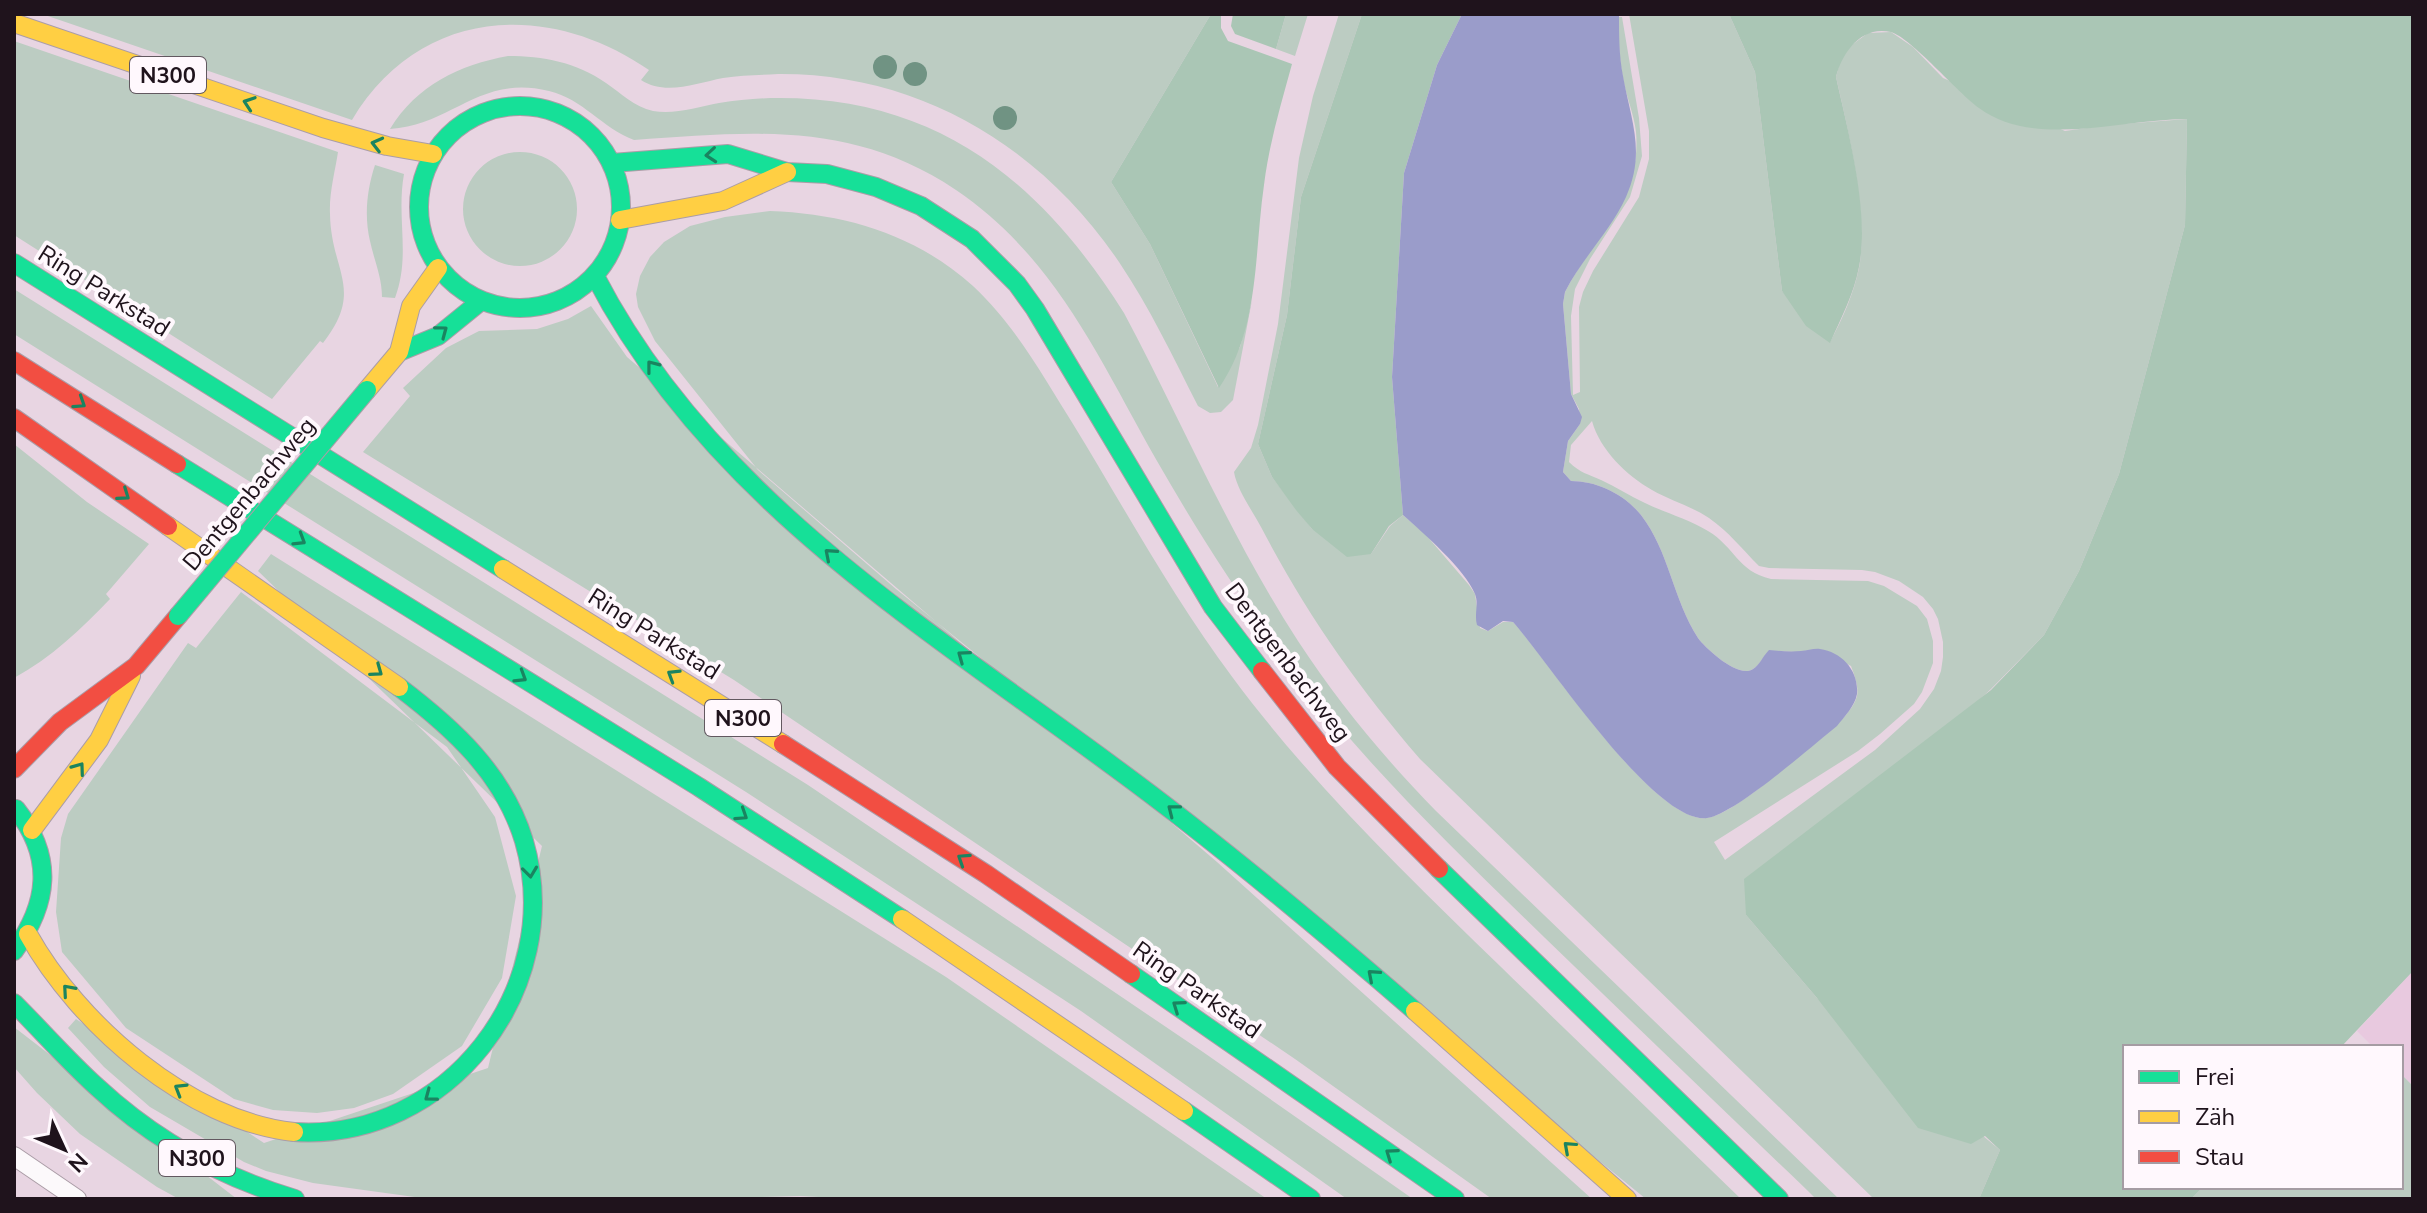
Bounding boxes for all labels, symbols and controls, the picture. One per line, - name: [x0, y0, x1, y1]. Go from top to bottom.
- road number: N300: [130, 57, 206, 93]
- one-way arrow: [243, 96, 257, 112]
- one-way arrow: [371, 136, 385, 153]
- one-way arrow: [704, 147, 717, 164]
- street label: Ring Parkstad: [32, 238, 176, 344]
- one-way arrow: [433, 326, 448, 340]
- one-way arrow: [648, 360, 662, 375]
- one-way arrow: [71, 393, 85, 408]
- street label: Dentgenbachweg: [175, 411, 323, 577]
- one-way arrow: [115, 485, 129, 500]
- one-way arrow: [291, 531, 306, 546]
- one-way arrow: [825, 550, 840, 564]
- street label: Dentgenbachweg: [1218, 576, 1358, 748]
- street label: Ring Parkstad: [582, 581, 726, 687]
- one-way arrow: [957, 651, 972, 666]
- one-way arrow: [369, 662, 383, 676]
- one-way arrow: [512, 668, 527, 683]
- one-way arrow: [667, 669, 682, 684]
- road number: N300: [705, 700, 781, 736]
- one-way arrow: [69, 762, 83, 776]
- one-way arrow: [733, 806, 747, 821]
- one-way arrow: [1167, 806, 1182, 820]
- one-way arrow: [957, 854, 972, 869]
- one-way arrow: [521, 865, 538, 879]
- street label: Ring Parkstad: [1126, 934, 1268, 1046]
- one-way arrow: [1368, 970, 1383, 985]
- one-way arrow: [64, 984, 78, 999]
- one-way arrow: [1172, 1001, 1186, 1016]
- legend: [2123, 1045, 2403, 1189]
- text: Frei: [2195, 1061, 2235, 1093]
- one-way arrow: [174, 1084, 188, 1099]
- one-way arrow: [424, 1087, 439, 1101]
- text: Zäh: [2195, 1101, 2235, 1133]
- north arrow: [24, 1109, 104, 1189]
- road number: N300: [159, 1140, 235, 1176]
- text: Stau: [2195, 1141, 2244, 1173]
- one-way arrow: [1563, 1142, 1578, 1157]
- text: N: [61, 1146, 94, 1179]
- one-way arrow: [1386, 1149, 1400, 1164]

